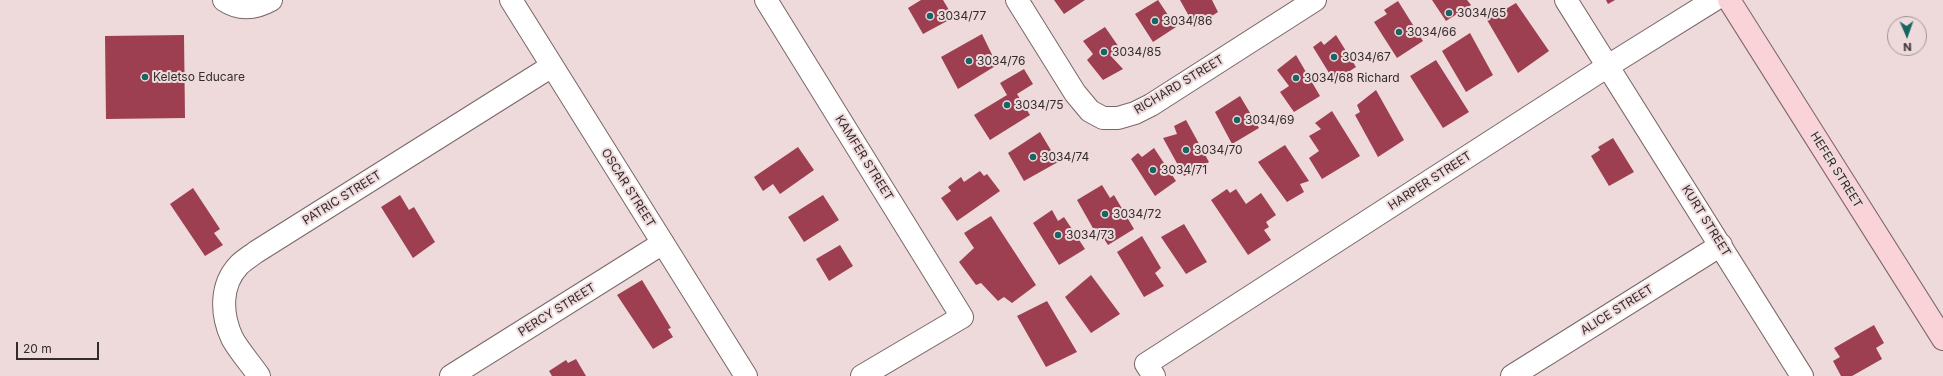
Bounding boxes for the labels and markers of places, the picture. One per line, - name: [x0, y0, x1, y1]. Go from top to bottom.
- place label: 3034/65: [1457, 6, 1506, 20]
- marker: 3034/65: [1444, 8, 1454, 18]
- place label: 3034/77: [938, 9, 986, 23]
- marker: 3034/77: [925, 11, 935, 21]
- place label: 3034/86: [1163, 14, 1212, 28]
- marker: 3034/86: [1150, 16, 1160, 26]
- place label: 3034/66: [1407, 25, 1456, 39]
- marker: 3034/66: [1394, 27, 1404, 37]
- place label: 3034/85: [1112, 45, 1161, 59]
- marker: 3034/85: [1099, 47, 1109, 57]
- place label: 3034/67: [1342, 50, 1391, 64]
- marker: 3034/67: [1329, 52, 1339, 62]
- place label: 3034/76: [977, 54, 1026, 68]
- marker: 3034/76: [964, 56, 974, 66]
- place label: Keletso Educare: [153, 70, 245, 84]
- place label: 3034/68 Richard: [1304, 71, 1400, 85]
- marker: Keletso Educare: [140, 72, 150, 82]
- marker: 3034/68 Richard: [1291, 73, 1301, 83]
- place label: 3034/75: [1015, 98, 1063, 112]
- marker: 3034/75: [1002, 100, 1012, 110]
- place label: 3034/69: [1245, 113, 1294, 127]
- marker: 3034/69: [1232, 115, 1242, 125]
- place label: 3034/70: [1194, 143, 1243, 157]
- marker: 3034/70: [1181, 145, 1191, 155]
- place label: 3034/74: [1041, 150, 1089, 164]
- marker: 3034/74: [1028, 152, 1038, 162]
- place label: 3034/71: [1161, 163, 1207, 177]
- marker: 3034/71: [1148, 165, 1158, 175]
- place label: 3034/72: [1113, 207, 1162, 221]
- marker: 3034/72: [1100, 209, 1110, 219]
- place label: 3034/73: [1066, 228, 1114, 242]
- marker: 3034/73: [1053, 230, 1063, 240]

